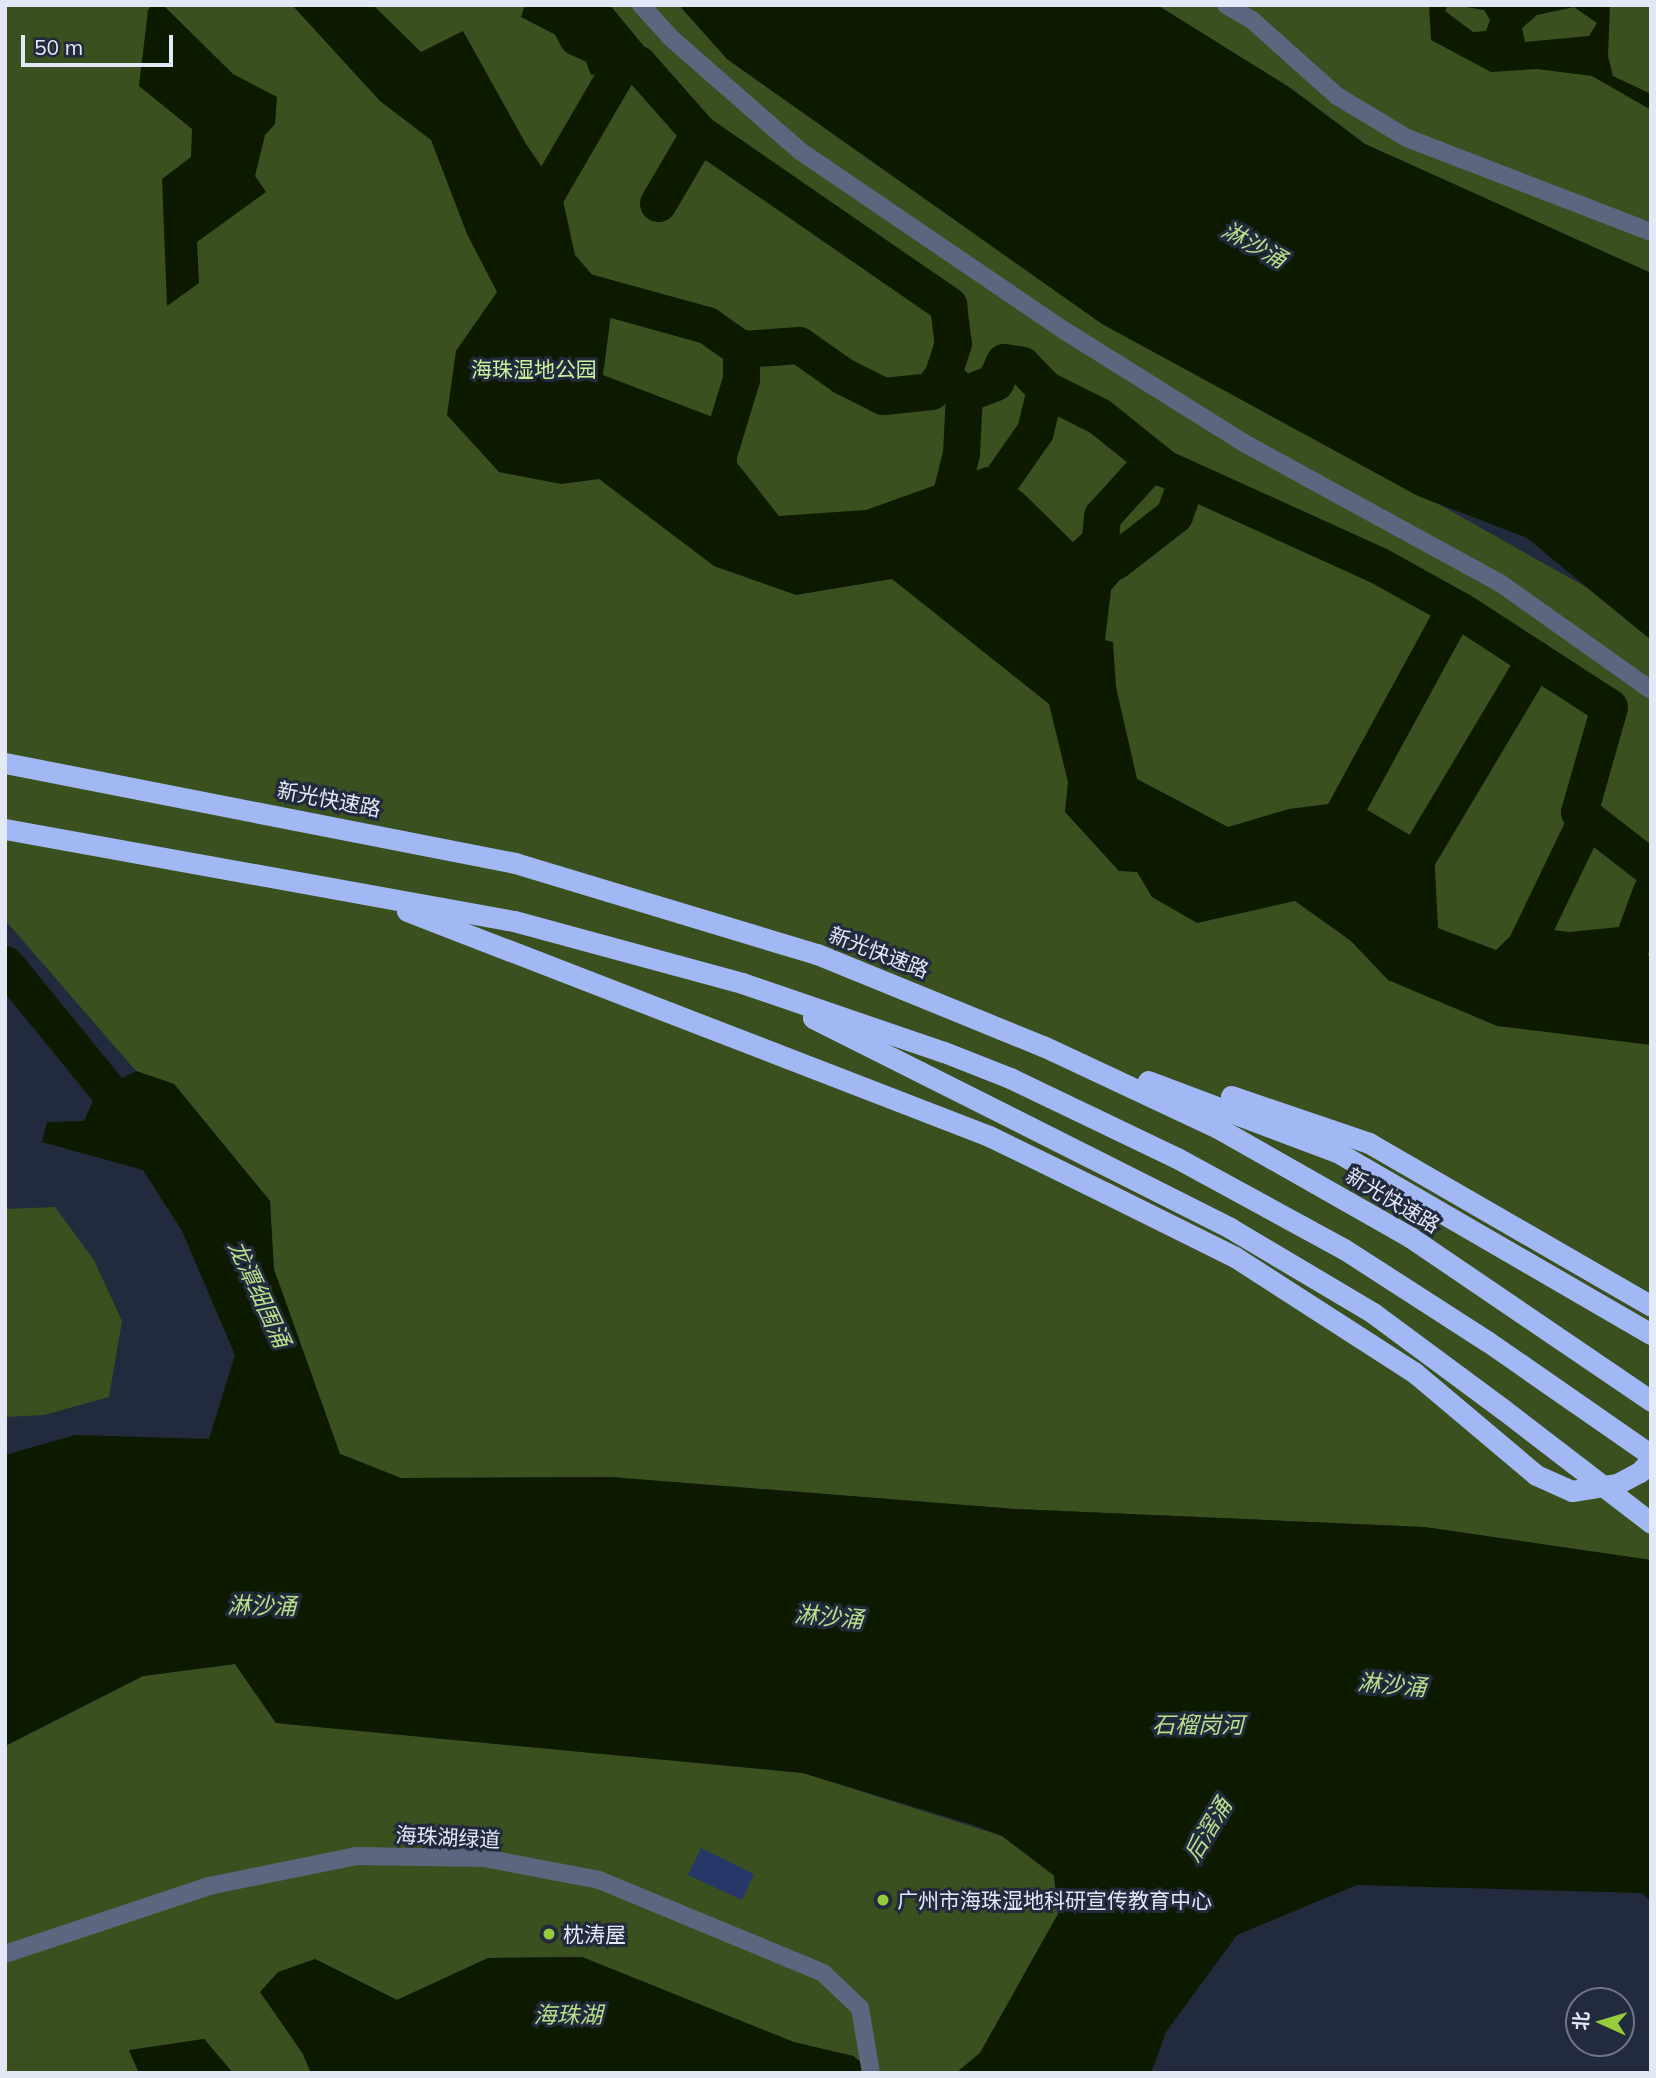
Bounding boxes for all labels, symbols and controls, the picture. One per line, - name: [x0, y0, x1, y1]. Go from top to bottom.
- scale bar: [24, 21, 177, 65]
- text: 50 m: [34, 34, 83, 60]
- water label: 淋沙涌: [1217, 216, 1291, 274]
- park label: 海珠湿地公园: [471, 356, 597, 382]
- street label: 新光快速路: [275, 777, 383, 821]
- street label: 新光快速路: [825, 921, 933, 983]
- street label: 新光快速路: [1342, 1162, 1444, 1238]
- water label: 龙潭细围涌: [222, 1236, 296, 1352]
- water label: 淋沙涌: [227, 1592, 297, 1620]
- water label: 淋沙涌: [793, 1600, 865, 1634]
- water label: 淋沙涌: [1356, 1668, 1428, 1702]
- water label: 石榴岗河: [1152, 1711, 1244, 1739]
- water label: 后滘涌: [1178, 1793, 1238, 1867]
- street label: 海珠湖绿道: [395, 1822, 501, 1852]
- place label: 广州市海珠湿地科研宣传教育中心: [897, 1887, 1212, 1913]
- marker: 广州市海珠湿地科研宣传教育中心: [875, 1892, 891, 1908]
- place label: 枕涛屋: [563, 1921, 626, 1947]
- marker: 枕涛屋: [541, 1926, 557, 1942]
- north arrow: [1565, 1987, 1635, 2057]
- water label: 海珠湖: [534, 2001, 602, 2029]
- text: 北: [1568, 2010, 1594, 2031]

